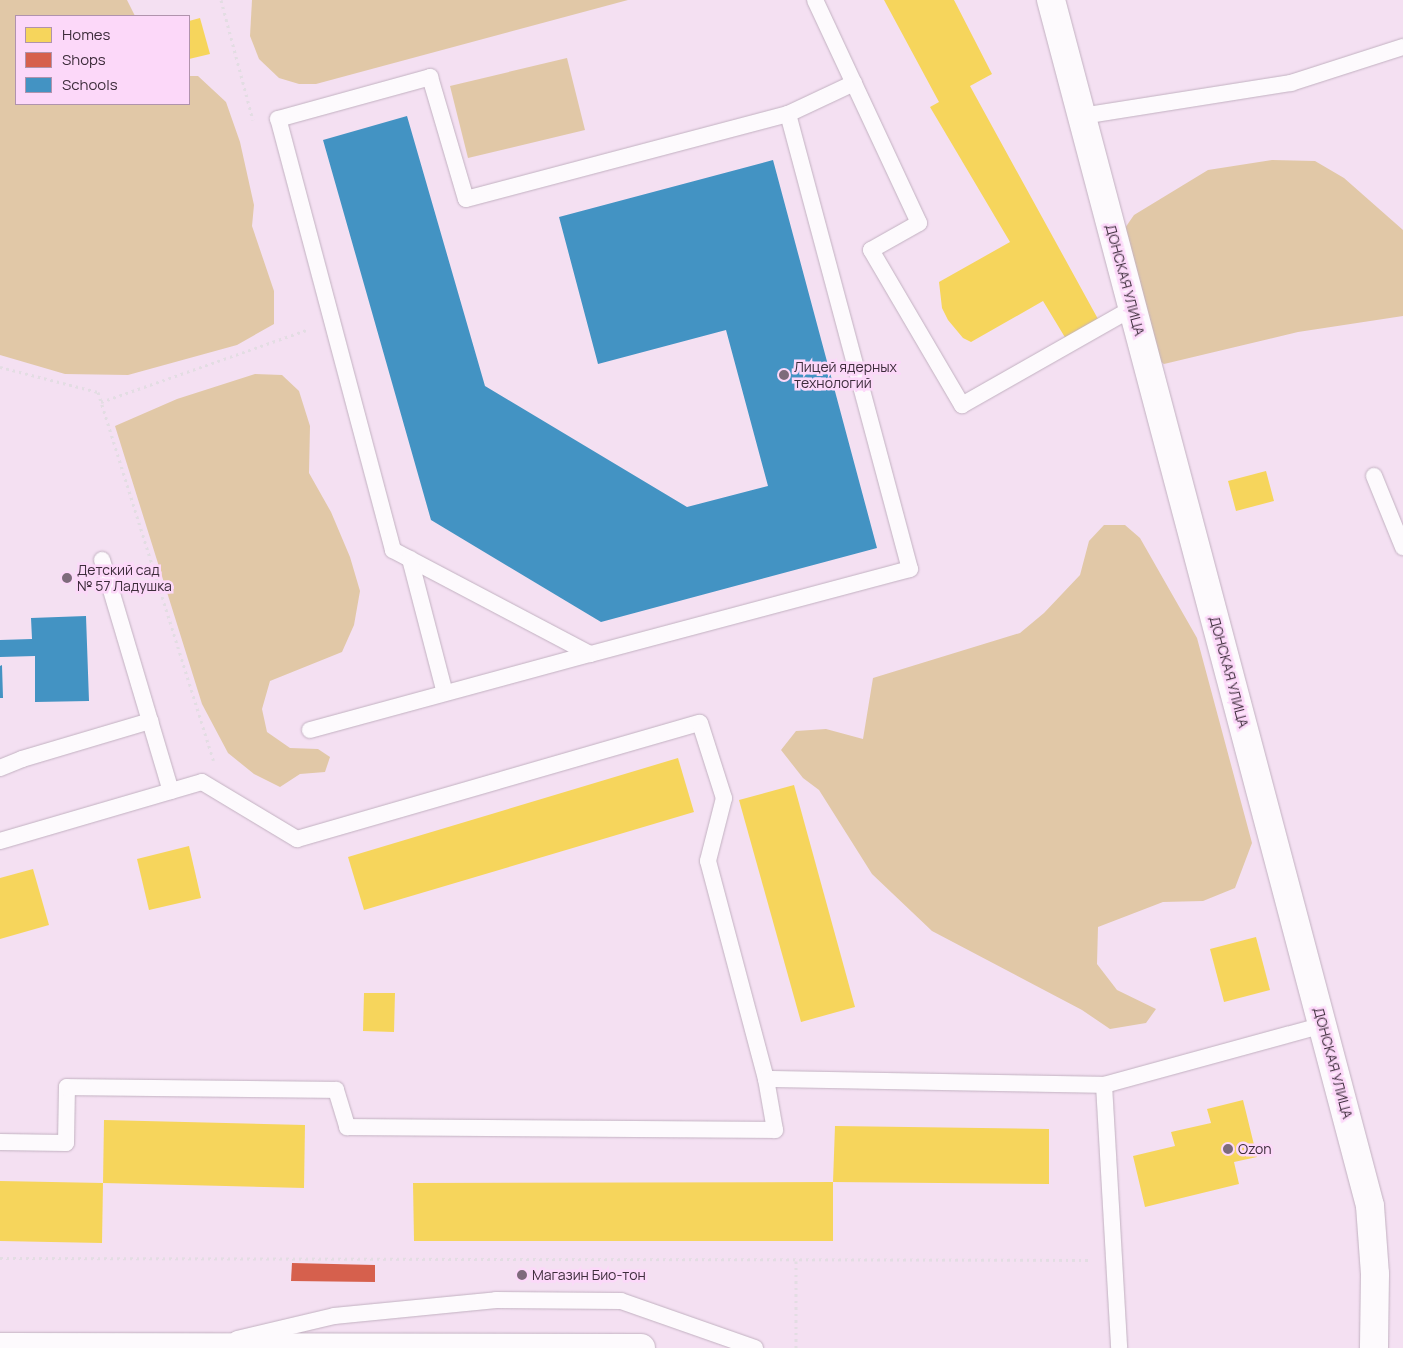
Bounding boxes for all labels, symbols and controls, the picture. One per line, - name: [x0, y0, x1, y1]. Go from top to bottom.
- legend: [15, 15, 190, 105]
- text: Homes: [62, 24, 110, 45]
- text: Shops: [62, 49, 106, 70]
- text: Schools: [62, 74, 118, 95]
- street label: ДОНСКАЯ УЛИЦА: [1102, 222, 1148, 338]
- place label: Лицей ядерных технологий: [794, 359, 897, 392]
- marker: Лицей ядерных технологий: [778, 369, 790, 381]
- place label: Детский сад № 57 Ладушка: [77, 562, 172, 594]
- marker: Детский сад № 57 Ладушка: [61, 572, 73, 584]
- street label: ДОНСКАЯ УЛИЦА: [1206, 614, 1252, 730]
- street label: ДОНСКАЯ УЛИЦА: [1310, 1005, 1356, 1121]
- place label: Ozon: [1238, 1141, 1272, 1157]
- marker: Ozon: [1222, 1143, 1234, 1155]
- place label: Магазин Био-тон: [532, 1267, 646, 1283]
- marker: Магазин Био-тон: [516, 1269, 528, 1281]

